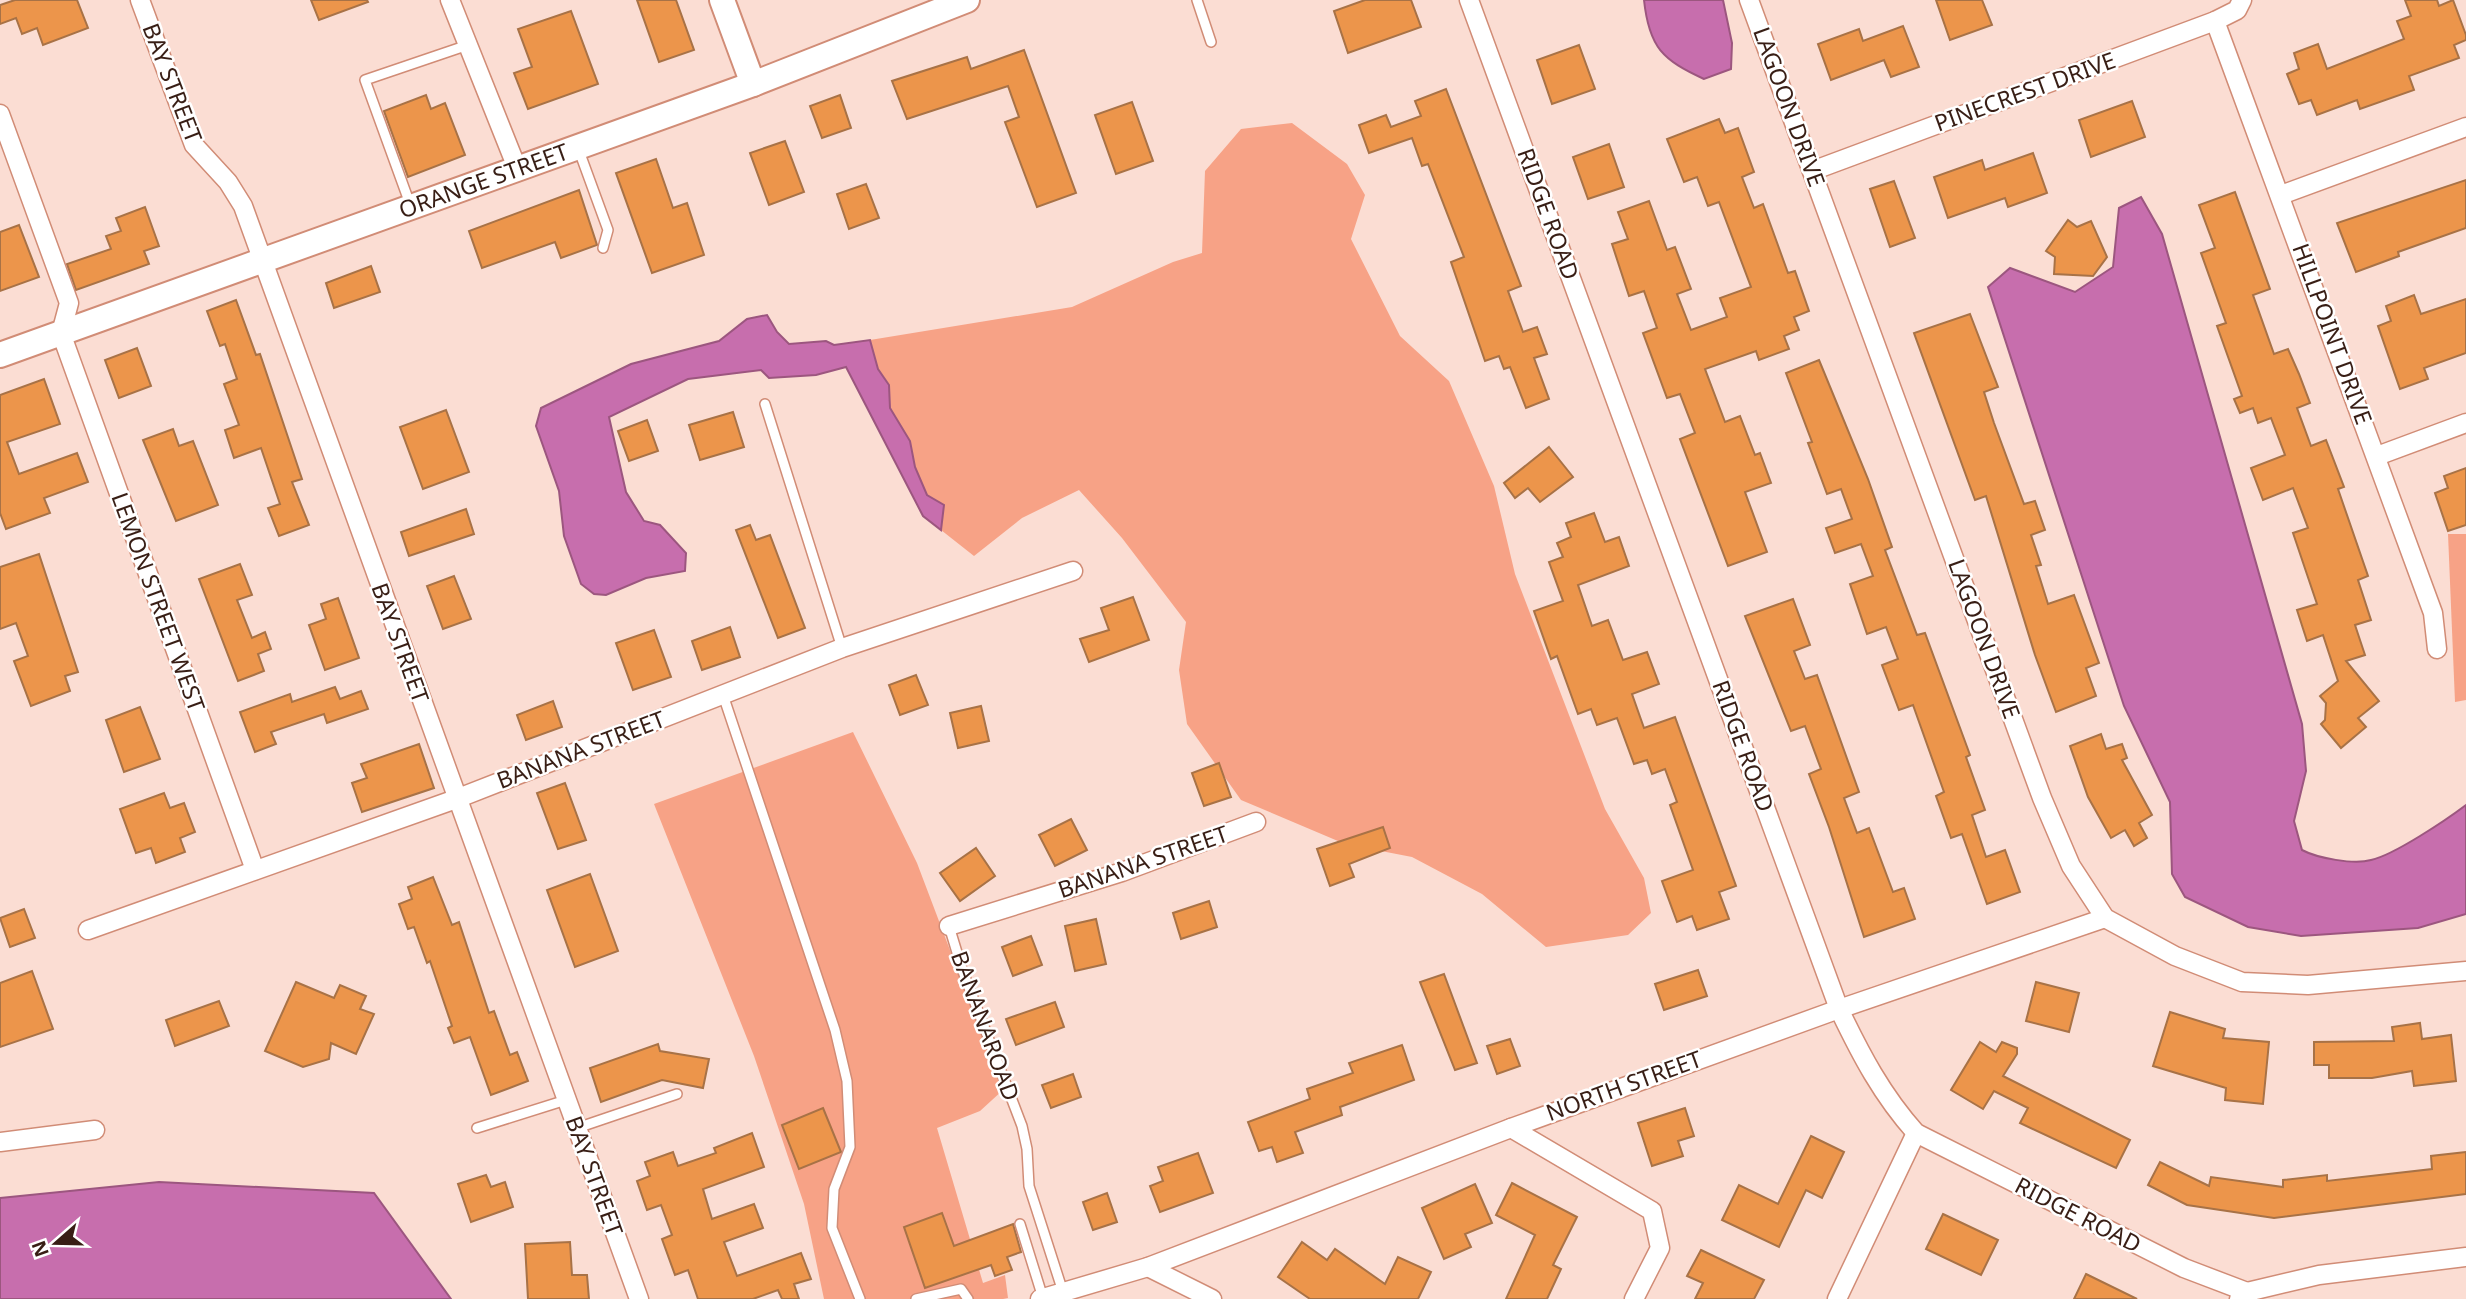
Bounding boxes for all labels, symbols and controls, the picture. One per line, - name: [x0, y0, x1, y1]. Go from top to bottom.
- street label: BAY STREET: [136, 18, 210, 147]
- street label: LAGOON DRIVE: [1746, 22, 1834, 191]
- street label: PINECREST DRIVE: [1930, 43, 2120, 139]
- street label: ORANGE STREET: [394, 135, 573, 225]
- street label: RIDGE ROAD: [1510, 143, 1588, 284]
- street label: HILLPOINT DRIVE: [2285, 239, 2381, 429]
- street label: LEMON STREET WEST: [104, 488, 214, 716]
- street label: LAGOON DRIVE: [1941, 554, 2029, 723]
- street label: BAY STREET: [364, 578, 437, 707]
- street label: RIDGE ROAD: [1705, 675, 1783, 816]
- street label: BANANA STREET: [492, 702, 670, 796]
- street label: BANANA STREET: [1053, 817, 1232, 905]
- street label: BANANAROAD: [944, 946, 1028, 1105]
- street label: NORTH STREET: [1541, 1042, 1706, 1128]
- street label: BAY STREET: [558, 1111, 631, 1240]
- street label: RIDGE ROAD: [2010, 1169, 2147, 1260]
- north arrow: [21, 1208, 91, 1278]
- text: N: [25, 1237, 55, 1261]

